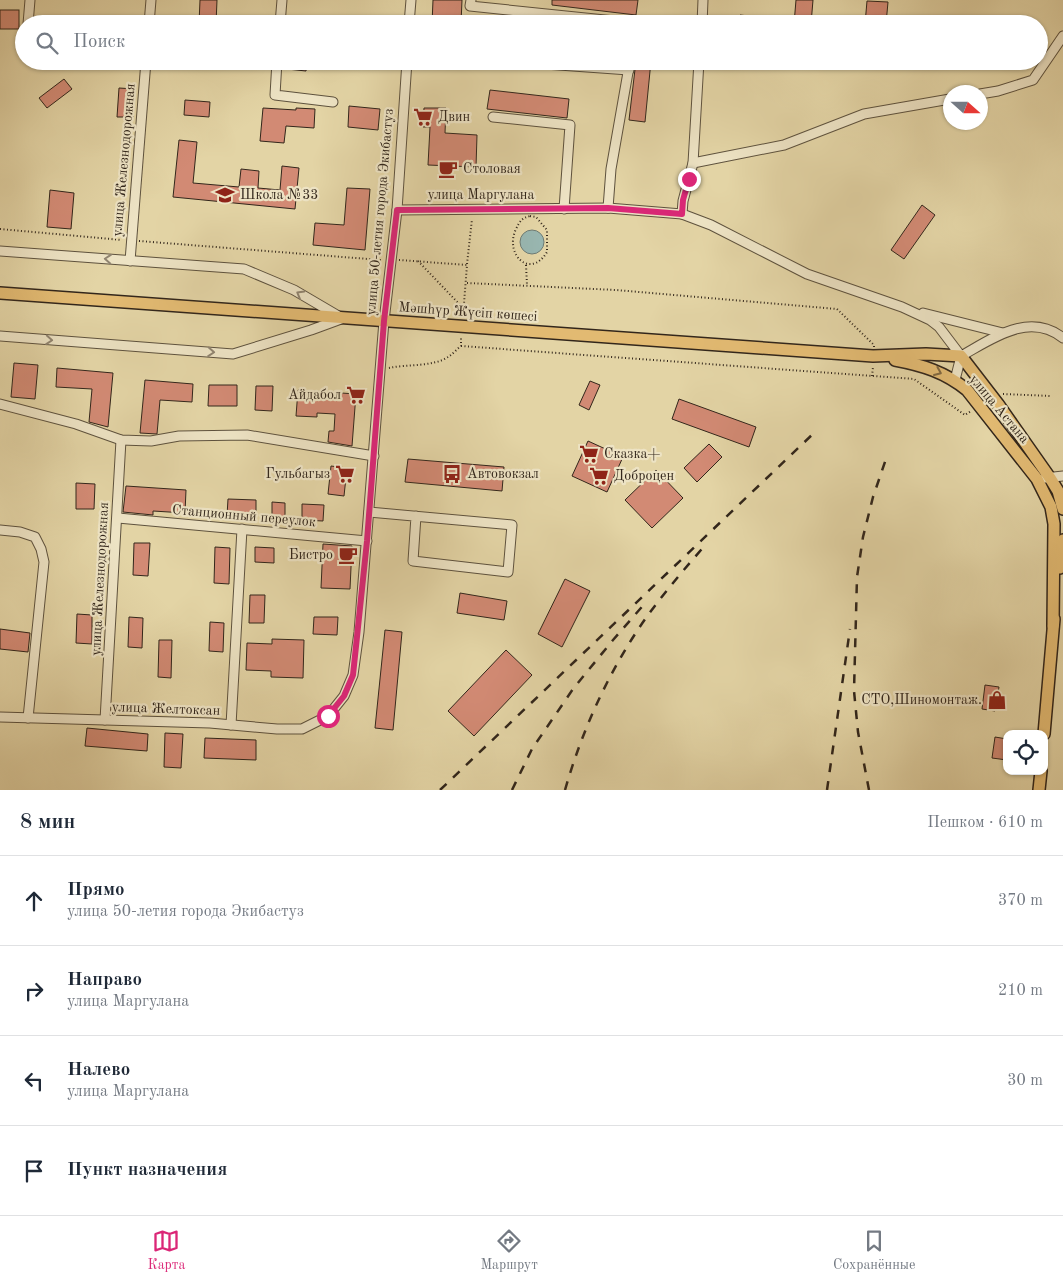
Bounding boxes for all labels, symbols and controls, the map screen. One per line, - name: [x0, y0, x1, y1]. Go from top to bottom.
- search box: [15, 15, 1048, 70]
- icon: search: [33, 29, 61, 57]
- text: Поиск: [73, 33, 125, 52]
- street label: улица Железнодорожная: [110, 83, 138, 237]
- north arrow: [943, 85, 988, 130]
- supermarket icon: Двин: [412, 106, 434, 128]
- street label: улица 50-летия города Экибастуз: [364, 108, 396, 316]
- place label: Двин: [438, 110, 471, 124]
- cafe icon: Столовая: [437, 158, 459, 180]
- place label: Столовая: [463, 162, 521, 176]
- route end: [678, 168, 701, 191]
- school or university icon: Школа №33: [214, 184, 236, 206]
- place label: Школа №33: [240, 188, 318, 202]
- street label: улица Маргулана: [428, 188, 535, 202]
- one-way arrow: [104, 254, 112, 265]
- one-way arrow: [297, 290, 306, 300]
- street label: Мәшһүр Жүсіп көшесі: [398, 300, 538, 324]
- one-way arrow: [45, 334, 53, 345]
- one-way arrow: [207, 346, 215, 357]
- one-way arrow: [933, 366, 941, 376]
- street label: улица Астана: [966, 372, 1032, 446]
- supermarket icon: Айдабол: [345, 384, 367, 406]
- place label: Айдабол: [288, 388, 341, 402]
- supermarket icon: Сказка+: [578, 443, 600, 465]
- place label: Сказка+: [604, 447, 661, 461]
- supermarket icon: Гульбагыз: [334, 463, 356, 485]
- bus stop icon: Автовокзал: [441, 463, 463, 485]
- supermarket icon: Доброцен: [588, 465, 610, 487]
- place label: Гульбагыз: [265, 467, 330, 481]
- place label: Автовокзал: [467, 467, 539, 481]
- place label: Доброцен: [614, 469, 675, 483]
- street label: улица Железнодорожная: [89, 502, 111, 656]
- street label: Станционный переулок: [172, 503, 316, 529]
- cafe icon: Бистро: [337, 544, 359, 566]
- place label: Бистро: [289, 548, 333, 562]
- shop icon: СТО,Шиномонтаж.: [986, 689, 1008, 711]
- place label: СТО,Шиномонтаж.: [861, 693, 982, 707]
- street label: улица Желтоксан: [111, 700, 221, 718]
- route start: [317, 705, 340, 728]
- map controls: [1003, 730, 1048, 775]
- button: locate: [1003, 730, 1048, 775]
- text: 8 мин: [20, 812, 75, 833]
- text: Пешком · 610 m: [927, 815, 1043, 831]
- text: Прямо: [67, 881, 125, 900]
- icon: ahead: [20, 887, 48, 915]
- text: 370 m: [998, 893, 1043, 909]
- text: улица 50-летия города Экибастуз: [67, 904, 304, 920]
- text: Направо: [67, 971, 142, 990]
- icon: right: [20, 977, 48, 1005]
- text: 210 m: [998, 983, 1043, 999]
- text: улица Маргулана: [67, 994, 189, 1010]
- text: Налево: [67, 1061, 130, 1080]
- icon: left: [20, 1067, 48, 1095]
- text: 30 m: [1007, 1073, 1043, 1089]
- text: улица Маргулана: [67, 1084, 189, 1100]
- icon: arrive: [20, 1157, 48, 1185]
- text: Пункт назначения: [67, 1161, 227, 1180]
- tab: Карта: [148, 1227, 185, 1274]
- tab: Маршрут: [480, 1227, 538, 1274]
- tab: Сохранённые: [833, 1227, 915, 1274]

